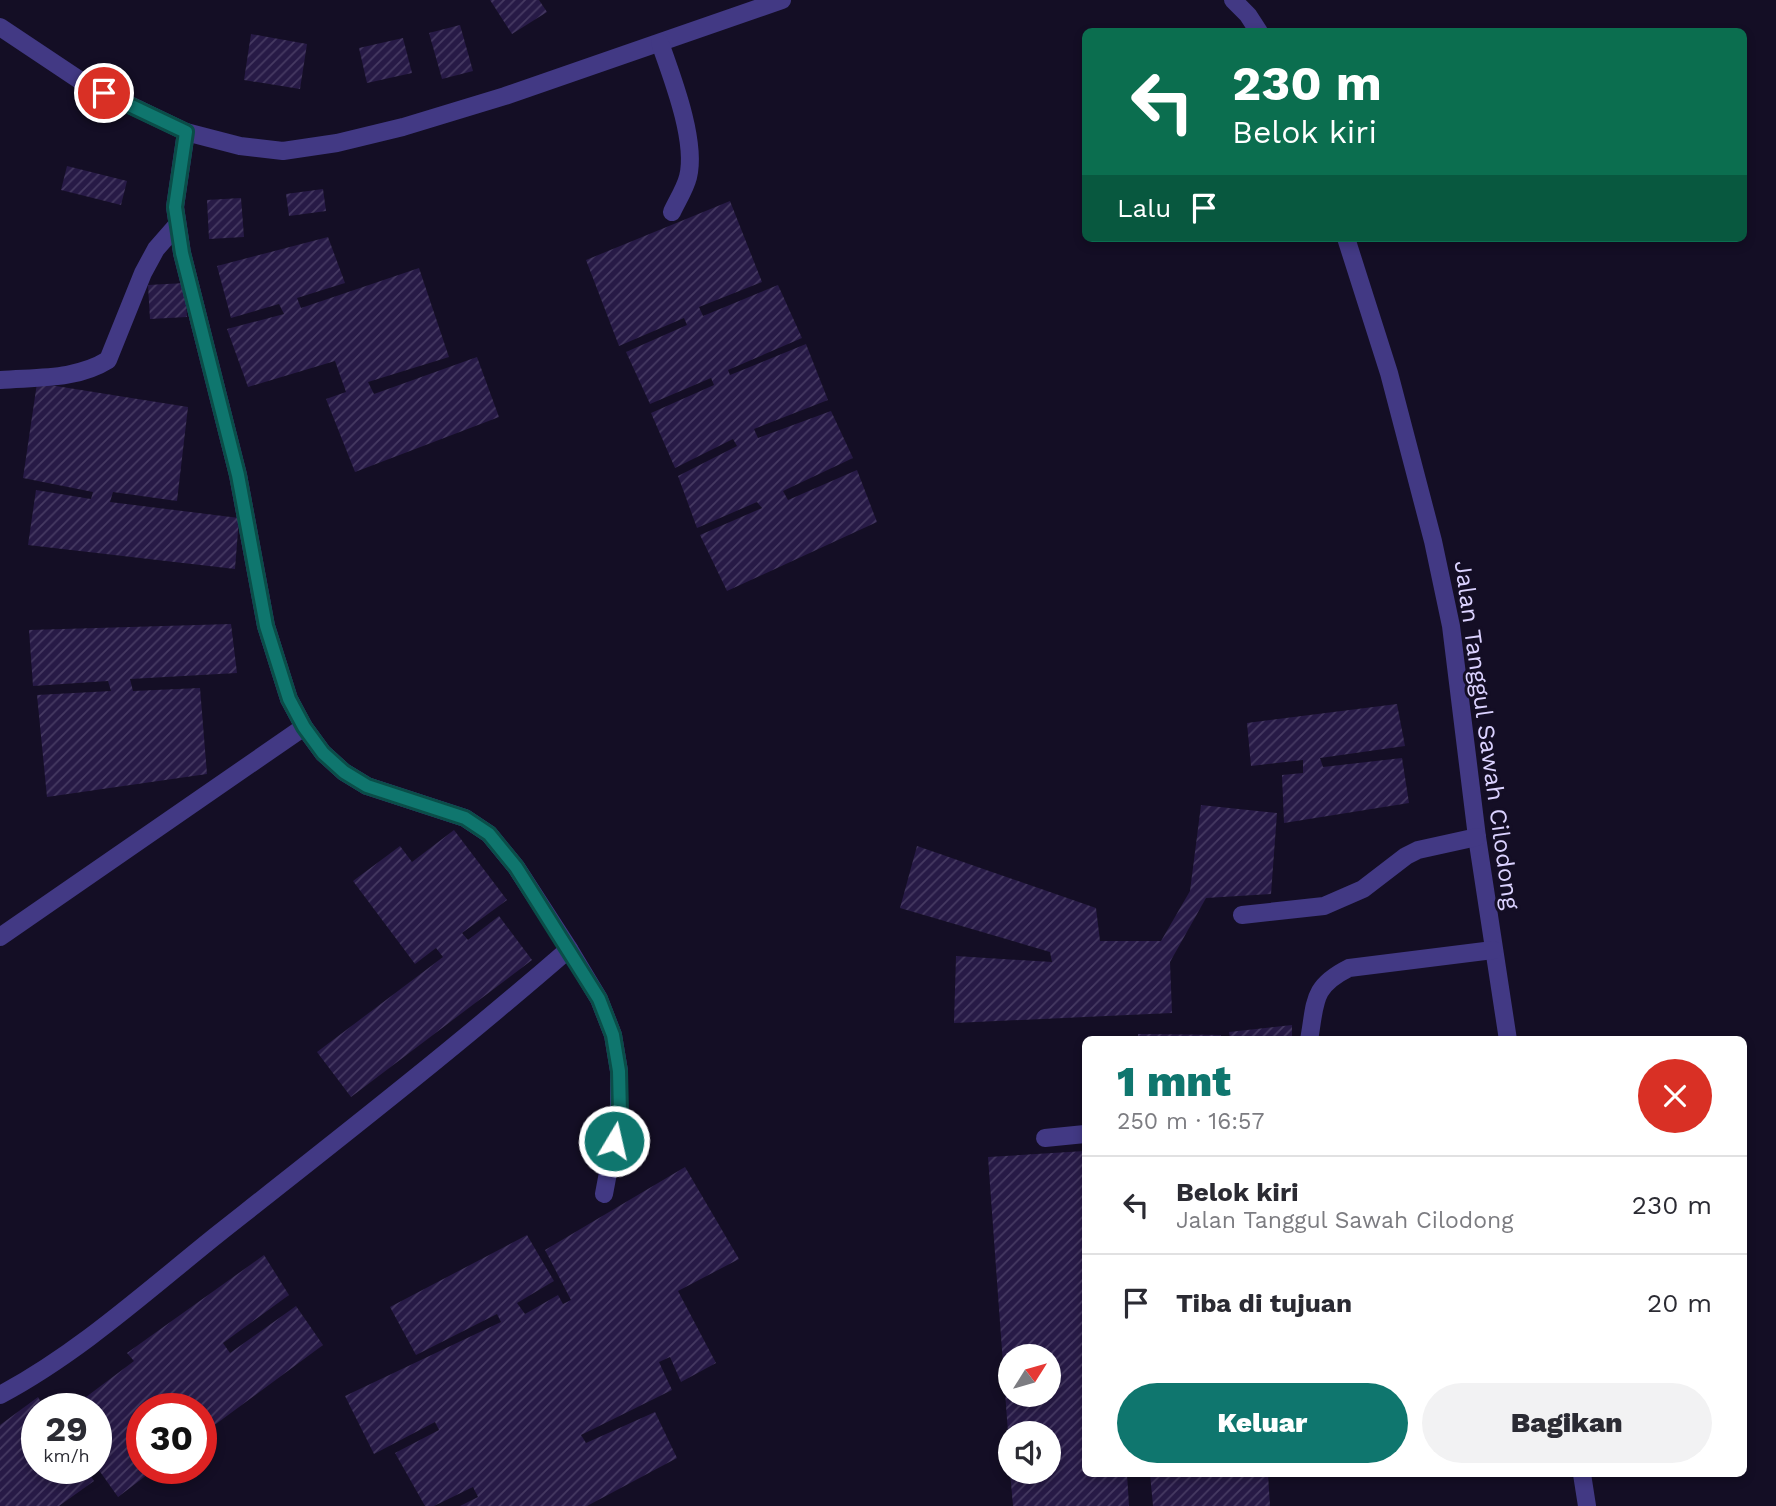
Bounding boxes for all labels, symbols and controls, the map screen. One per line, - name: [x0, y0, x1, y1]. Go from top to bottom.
- text: 230 m: [1232, 54, 1382, 112]
- icon: left: [1117, 56, 1208, 147]
- pin: [74, 63, 134, 123]
- icon: arrive: [85, 74, 123, 112]
- text: Belok kiri: [1232, 113, 1377, 151]
- icon: arrive: [1185, 189, 1223, 227]
- text: Lalu: [1117, 193, 1171, 223]
- street label: Jalan Tanggul Sawah Cilodong: [1449, 559, 1525, 912]
- text: 1 mnt: [1117, 1057, 1231, 1106]
- button: close: [1638, 1059, 1712, 1133]
- position arrow: [577, 1104, 651, 1178]
- text: 250 m · 16:57: [1117, 1108, 1264, 1135]
- text: Belok kiri: [1176, 1177, 1299, 1207]
- icon: left: [1117, 1186, 1155, 1224]
- text: 230 m: [1632, 1190, 1712, 1220]
- text: Jalan Tanggul Sawah Cilodong: [1176, 1207, 1513, 1234]
- icon: arrive: [1117, 1284, 1155, 1322]
- text: Tiba di tujuan: [1176, 1288, 1352, 1318]
- text: 20 m: [1647, 1288, 1712, 1318]
- north arrow: [998, 1344, 1060, 1407]
- map controls: [998, 1344, 1061, 1484]
- button: Keluar: [1117, 1383, 1408, 1463]
- button: Bagikan: [1422, 1383, 1712, 1463]
- speed limit sign: 30: [126, 1393, 217, 1484]
- text: 29: [45, 1408, 88, 1450]
- button: sound: [998, 1421, 1061, 1484]
- text: km/h: [43, 1445, 90, 1466]

